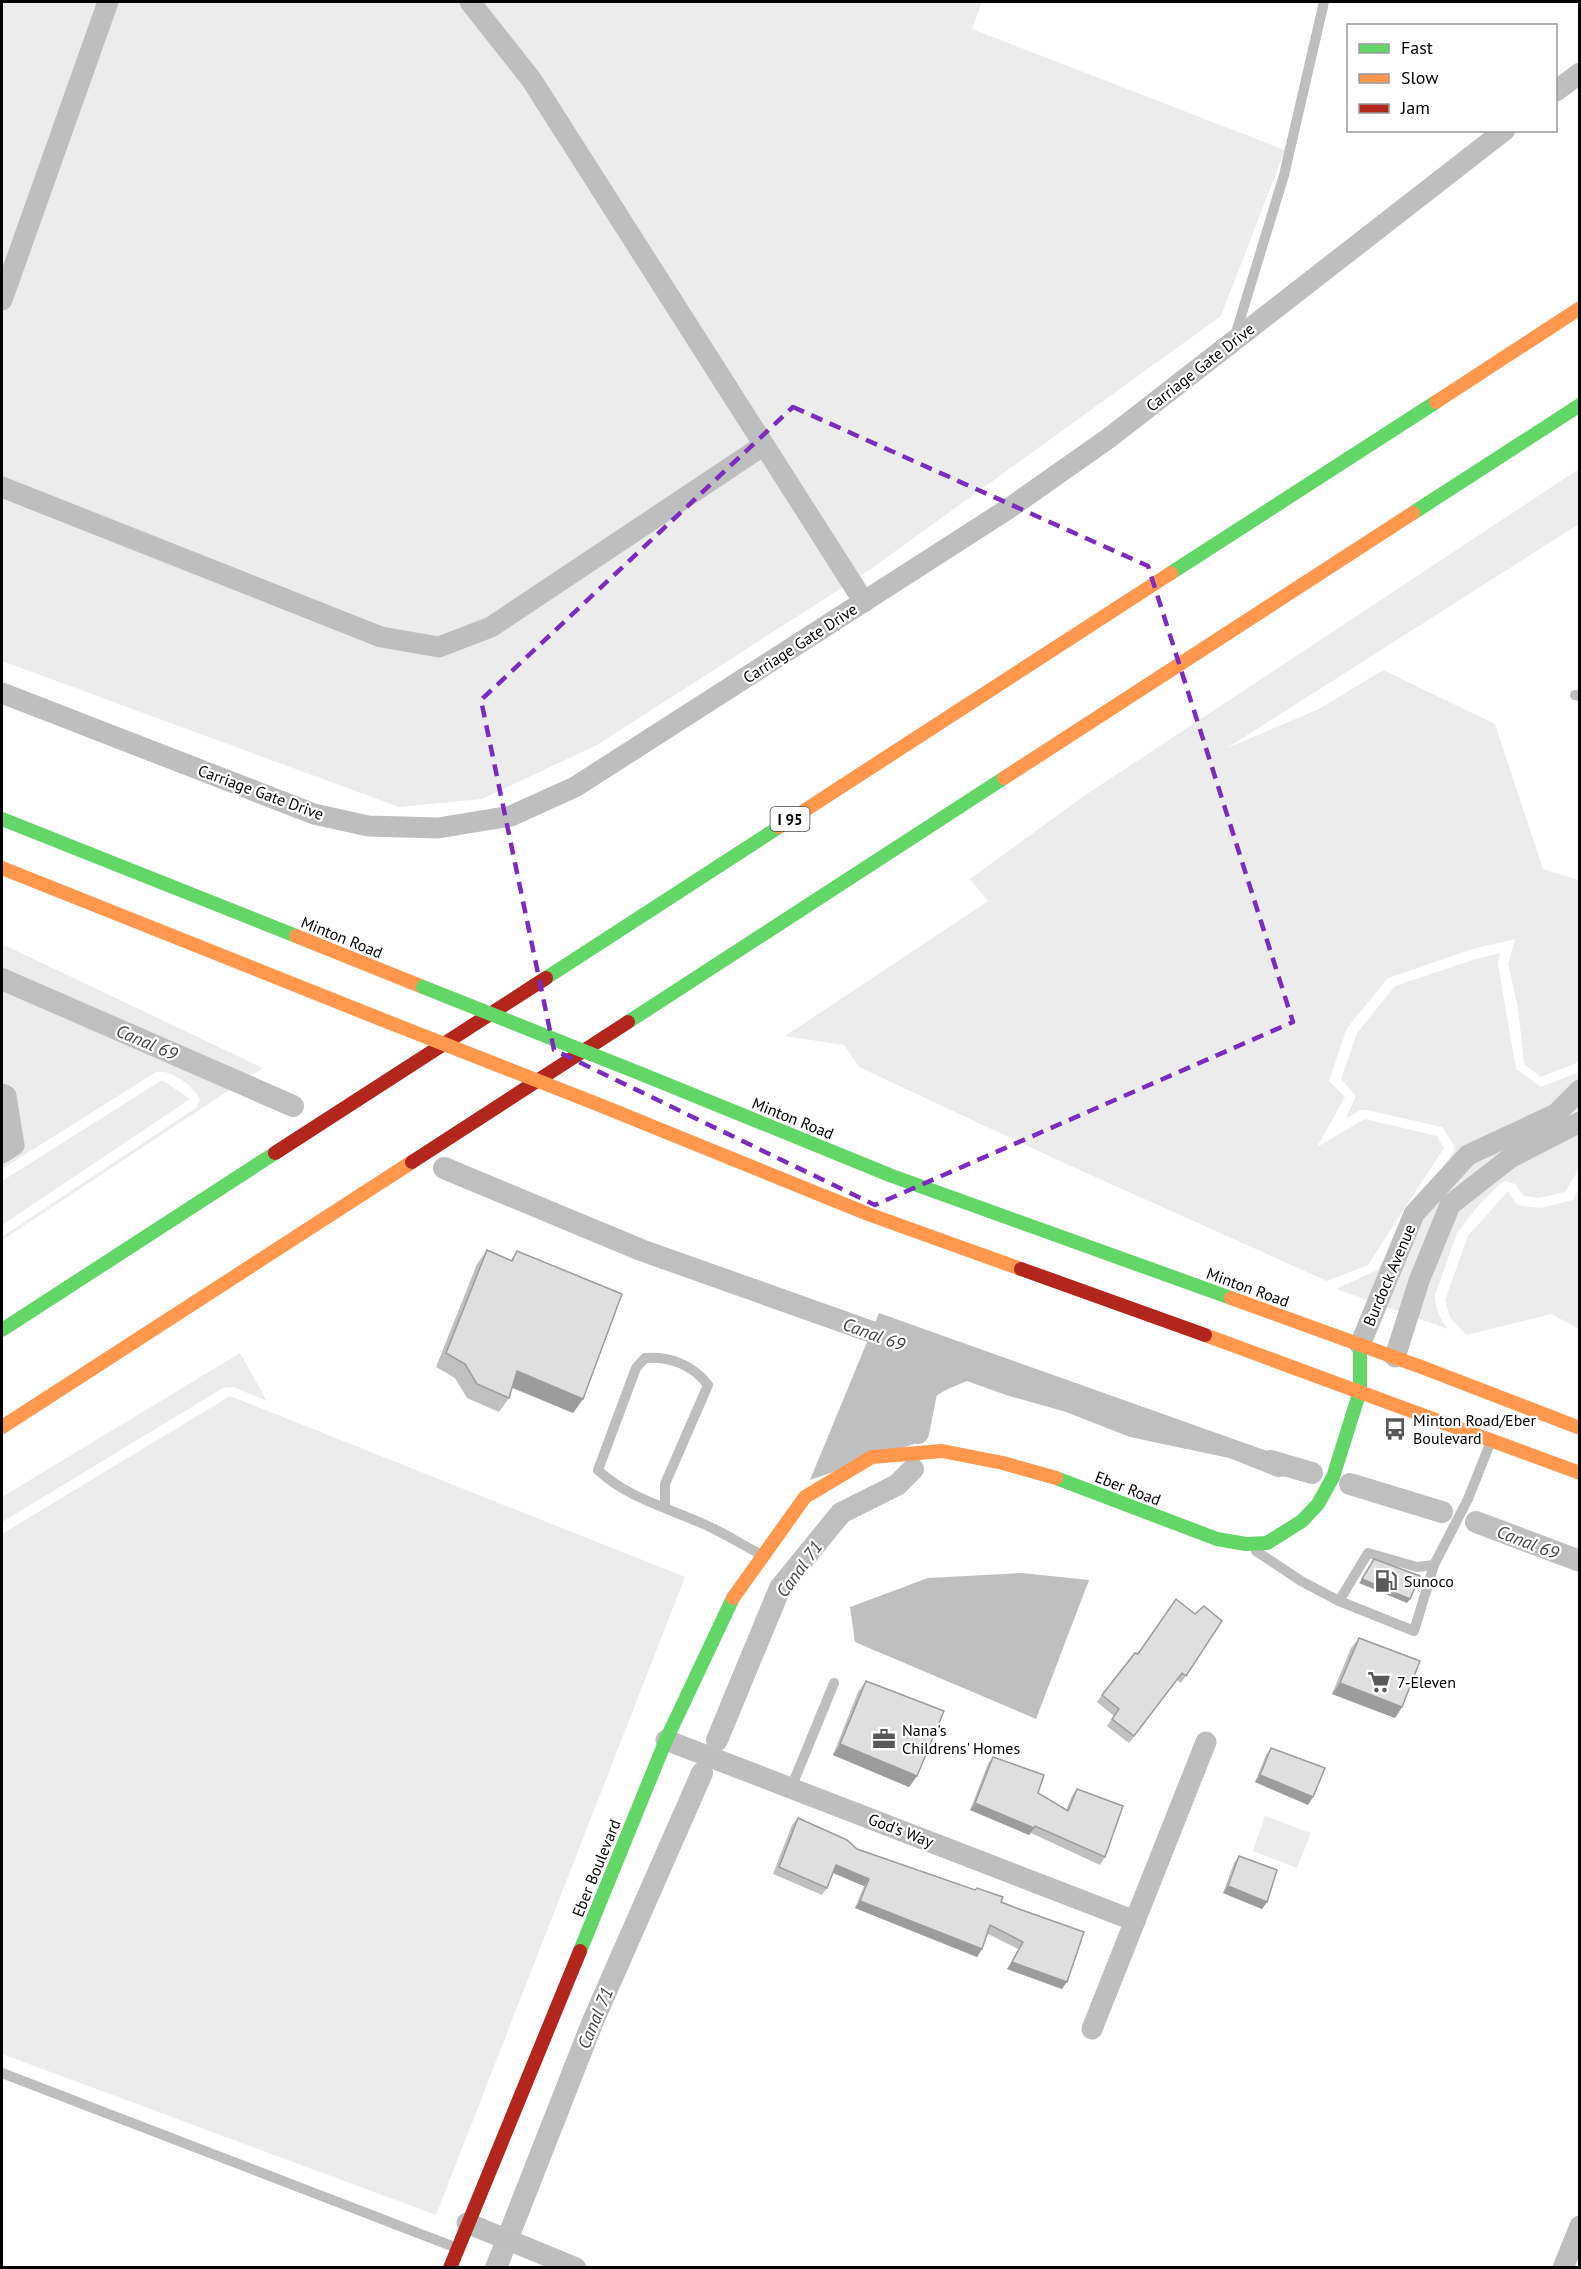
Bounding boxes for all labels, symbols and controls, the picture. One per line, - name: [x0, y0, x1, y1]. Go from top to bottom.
- legend: [1347, 24, 1557, 132]
- text: Fast: [1401, 36, 1433, 59]
- text: Slow: [1401, 66, 1439, 89]
- text: Jam: [1400, 96, 1430, 119]
- street label: Carriage Gate Drive: [1142, 318, 1258, 416]
- street label: Carriage Gate Drive: [739, 599, 861, 687]
- street label: Carriage Gate Drive: [195, 760, 327, 824]
- road number: I 95: [770, 807, 810, 831]
- street label: Minton Road: [298, 912, 386, 962]
- water label: Canal 69: [113, 1019, 182, 1065]
- street label: Minton Road: [749, 1093, 837, 1143]
- street label: Burdock Avenue: [1359, 1221, 1419, 1329]
- street label: Minton Road: [1204, 1263, 1292, 1311]
- water label: Canal 69: [840, 1312, 909, 1356]
- place label: Minton Road/Eber Boulevard: [1413, 1410, 1536, 1448]
- bus stop icon: Minton Road/Eber Boulevard: [1382, 1416, 1408, 1442]
- street label: Eber Road: [1092, 1466, 1164, 1510]
- water label: Canal 69: [1494, 1520, 1563, 1565]
- water label: Canal 71: [771, 1536, 827, 1602]
- fuel station icon: Sunoco: [1373, 1568, 1399, 1594]
- place label: Sunoco: [1404, 1571, 1454, 1591]
- supermarket icon: 7-Eleven: [1366, 1669, 1392, 1695]
- place label: 7-Eleven: [1397, 1672, 1456, 1692]
- place label: Nana's Childrens' Homes: [902, 1720, 1020, 1758]
- office icon: Nana's Childrens' Homes: [871, 1726, 897, 1752]
- street label: God's Way: [866, 1808, 937, 1852]
- street label: Eber Boulevard: [567, 1816, 625, 1920]
- water label: Canal 71: [572, 1984, 618, 2052]

